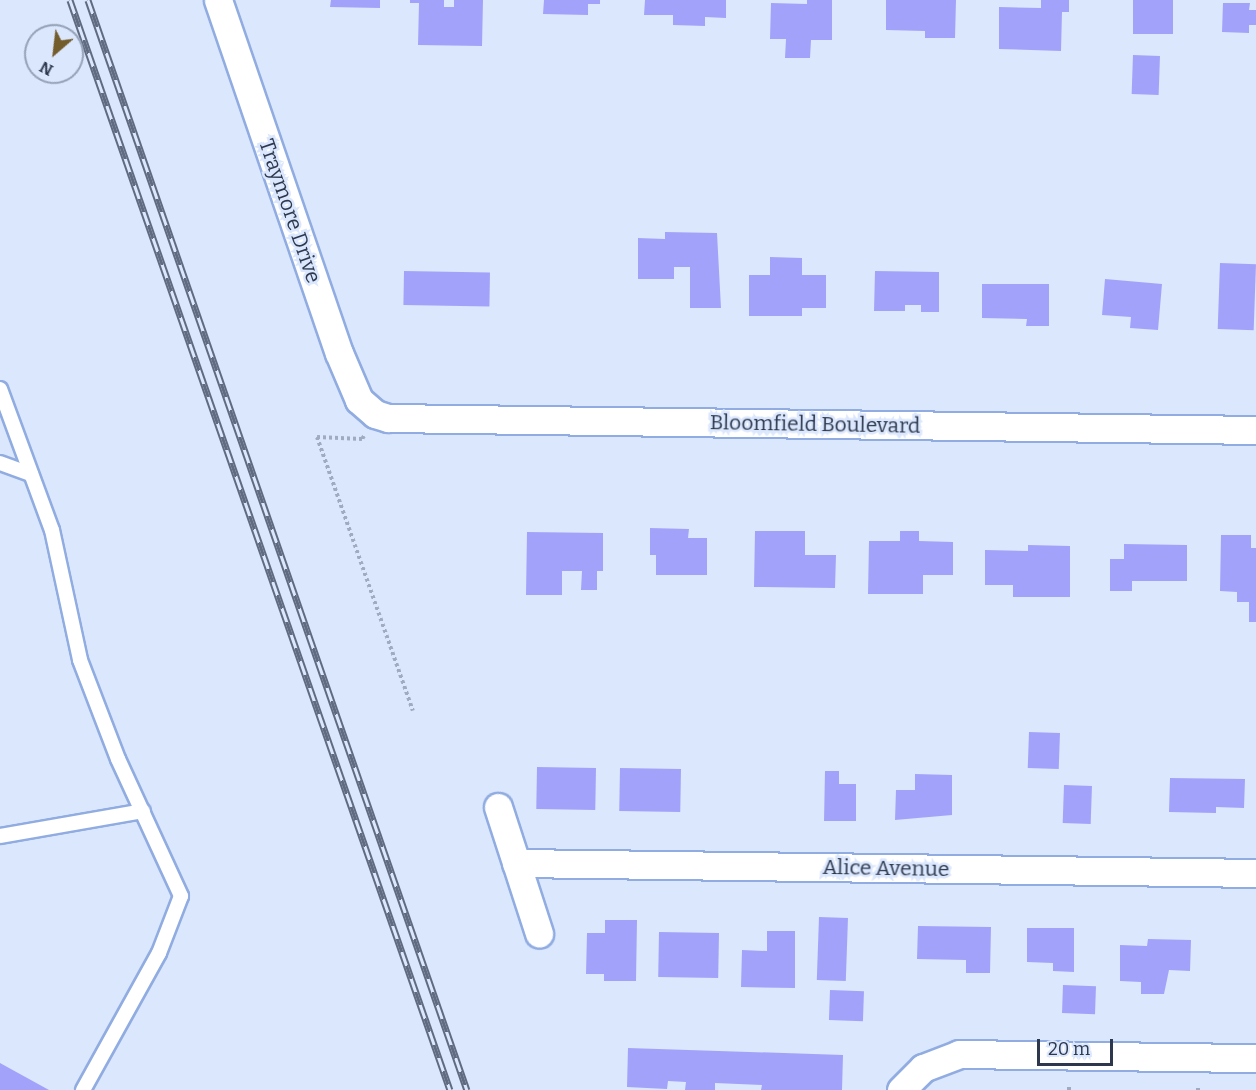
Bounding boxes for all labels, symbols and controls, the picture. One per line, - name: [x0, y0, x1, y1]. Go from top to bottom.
- north arrow: [24, 24, 84, 84]
- text: N: [36, 57, 56, 80]
- street label: Traymore Drive: [254, 136, 326, 286]
- street label: Bloomfield Boulevard: [710, 410, 920, 438]
- street label: Alice Avenue: [822, 854, 950, 882]
- scale bar: [1040, 1027, 1116, 1065]
- text: 20 m: [1048, 1038, 1090, 1060]

